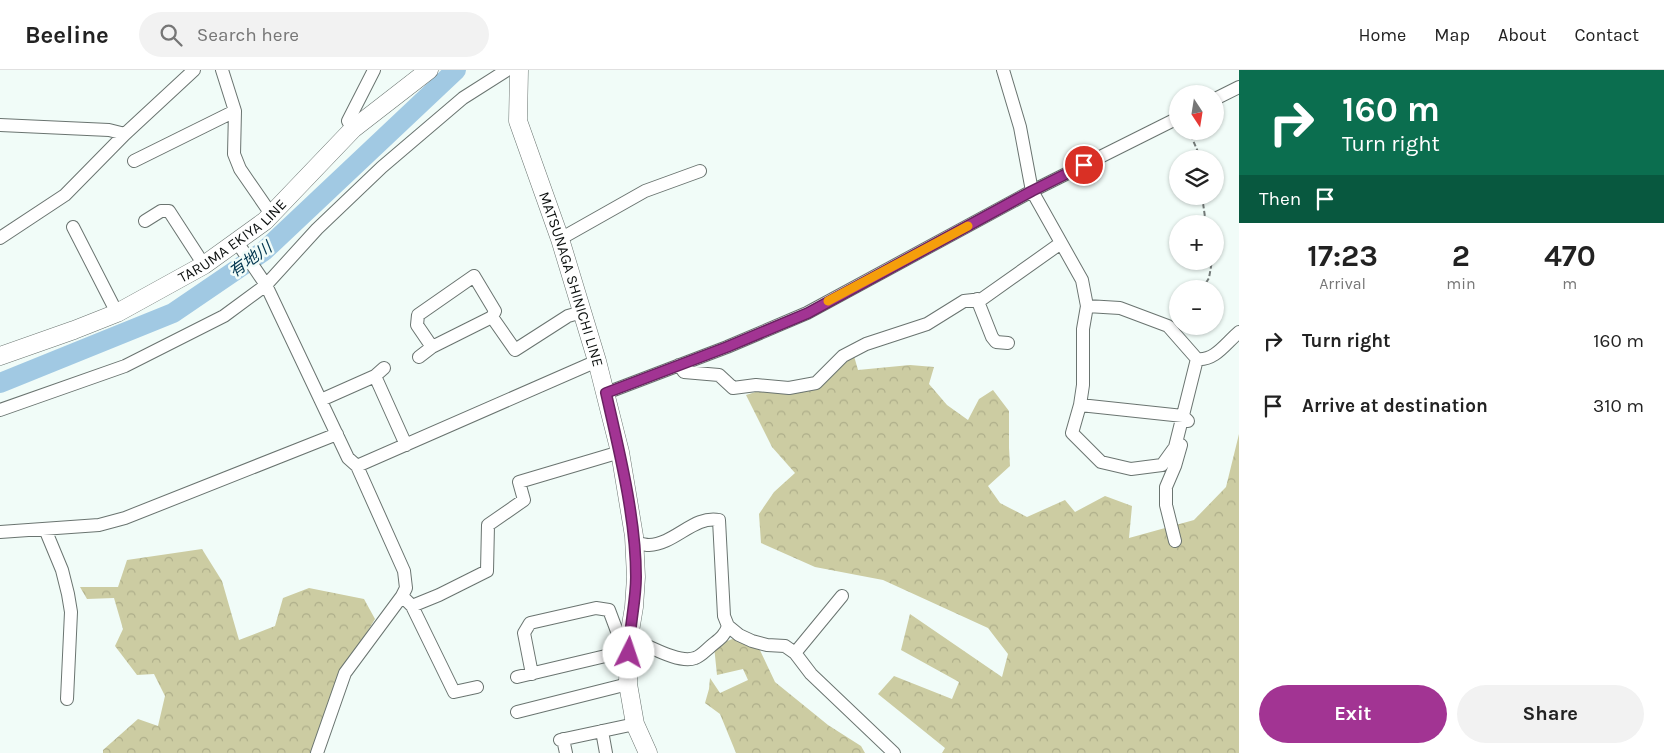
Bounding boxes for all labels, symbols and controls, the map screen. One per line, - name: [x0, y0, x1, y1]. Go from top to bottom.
- search box: [139, 12, 489, 57]
- text: Beeline: [25, 21, 109, 49]
- icon: search: [157, 21, 185, 49]
- text: Search here: [197, 24, 299, 46]
- text: Home: [1358, 24, 1406, 46]
- text: Map: [1434, 24, 1470, 46]
- text: About: [1498, 24, 1547, 46]
- text: Contact: [1575, 24, 1639, 46]
- north arrow: [1169, 85, 1224, 140]
- map controls: [1169, 85, 1224, 335]
- text: 160 m: [1342, 89, 1440, 130]
- icon: right: [1259, 90, 1324, 155]
- text: Turn right: [1342, 131, 1440, 157]
- pin: [1063, 144, 1105, 186]
- button: layers: [1169, 150, 1224, 205]
- icon: arrive: [1070, 151, 1098, 179]
- icon: arrive: [1311, 185, 1339, 213]
- text: Then: [1259, 188, 1301, 210]
- street label: MATSUNAGA SHINICHI LINE: [535, 189, 607, 369]
- street label: TARUMA EKIYA LINE: [175, 195, 290, 287]
- button: +: [1169, 215, 1224, 270]
- water label: 有地川: [225, 236, 277, 281]
- text: 17:23: [1307, 238, 1378, 274]
- text: 2: [1452, 238, 1470, 274]
- text: 470: [1544, 238, 1596, 274]
- text: Arrival: [1319, 274, 1366, 293]
- text: min: [1446, 274, 1476, 293]
- text: m: [1562, 274, 1577, 293]
- button: −: [1169, 280, 1224, 335]
- icon: right: [1259, 327, 1287, 355]
- text: Turn right: [1302, 330, 1391, 352]
- text: 160 m: [1593, 330, 1644, 352]
- icon: arrive: [1259, 392, 1287, 420]
- text: Arrive at destination: [1302, 395, 1488, 417]
- text: 310 m: [1593, 395, 1644, 417]
- position arrow: [602, 626, 654, 678]
- button: Exit: [1259, 685, 1447, 743]
- button: Share: [1457, 685, 1644, 743]

